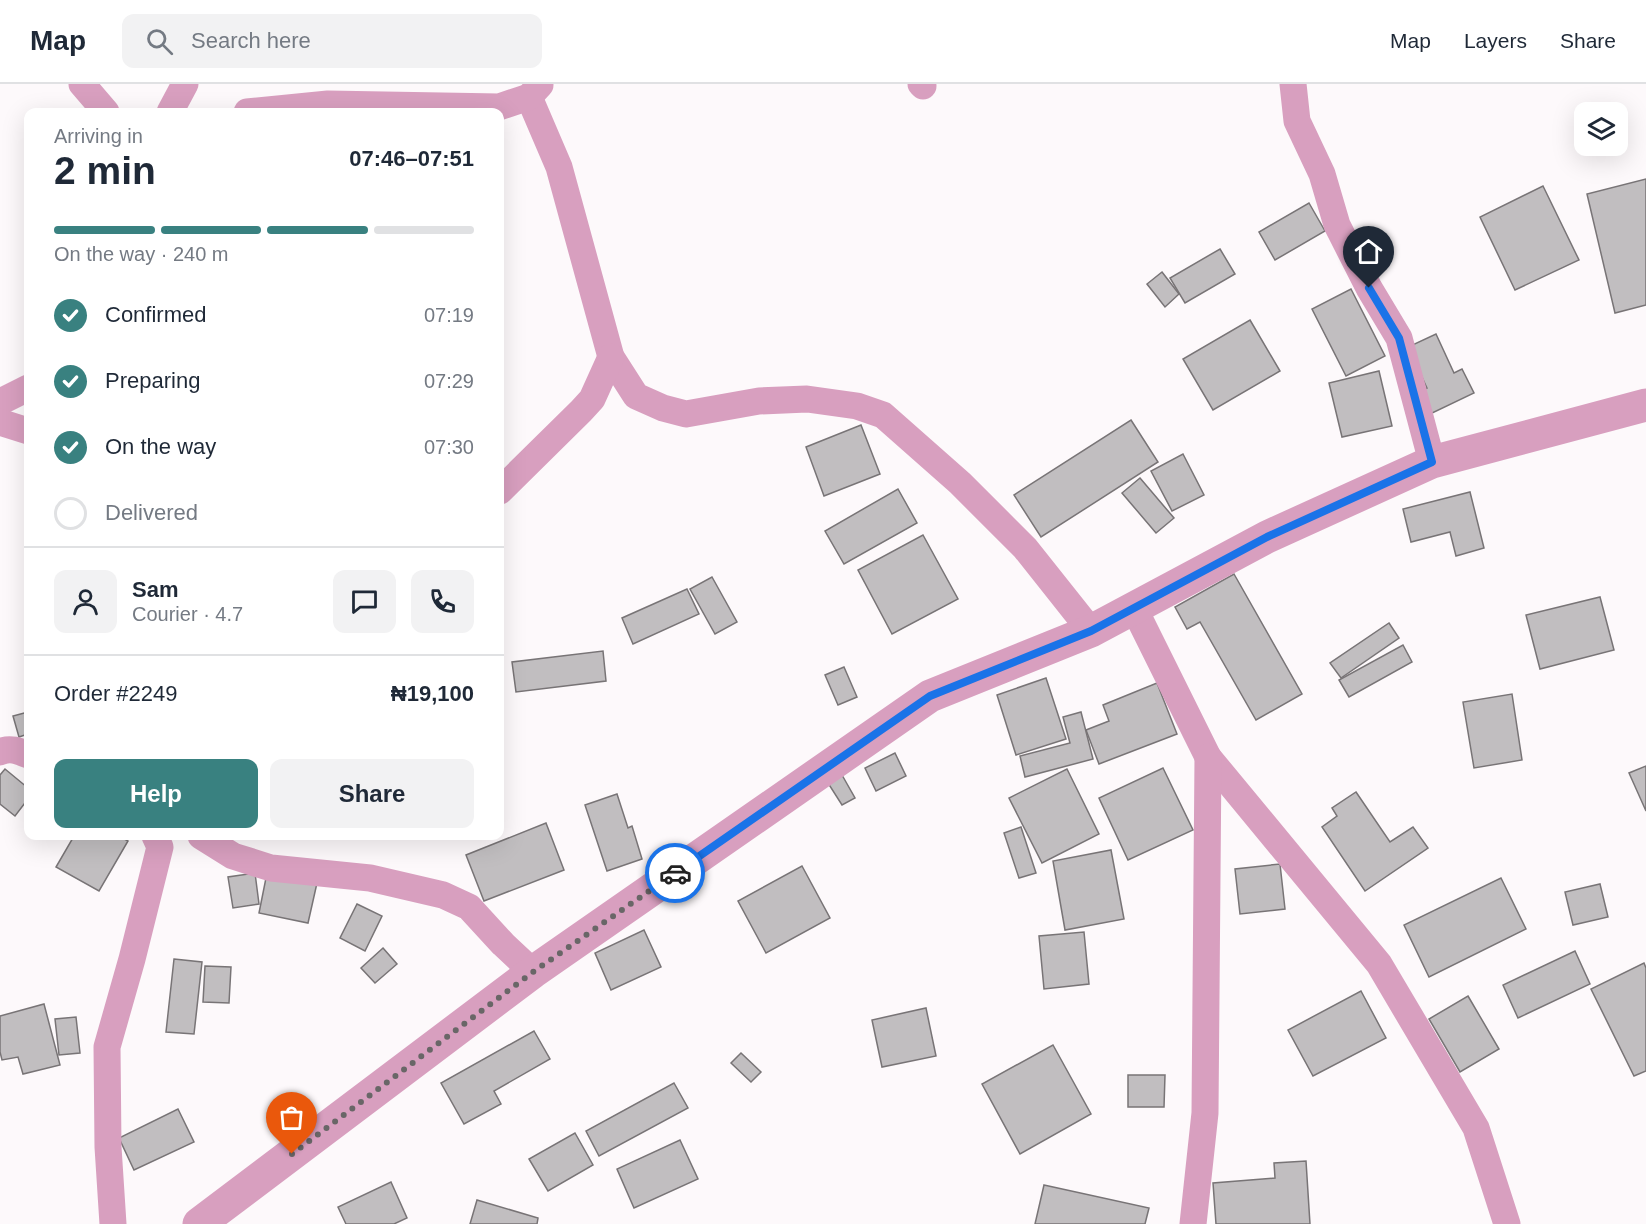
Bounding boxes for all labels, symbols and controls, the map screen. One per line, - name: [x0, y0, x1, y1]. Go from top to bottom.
- search box: [122, 14, 542, 68]
- text: Map: [30, 25, 86, 56]
- icon: search: [143, 25, 176, 58]
- text: Search here: [191, 28, 311, 53]
- text: Map: [1390, 29, 1431, 52]
- text: Layers: [1464, 29, 1527, 52]
- text: Share: [1560, 29, 1616, 52]
- map controls: [1574, 102, 1628, 156]
- button: layers: [1574, 102, 1628, 156]
- text: Arriving in: [54, 125, 143, 147]
- text: 07:46–07:51: [349, 146, 474, 171]
- text: 2 min: [54, 149, 156, 192]
- pin: [1343, 226, 1394, 288]
- icon: home: [1352, 235, 1385, 268]
- text: On the way · 240 m: [54, 243, 229, 265]
- icon: check: [54, 299, 87, 332]
- text: Confirmed: [105, 302, 206, 327]
- text: 07:19: [424, 304, 474, 326]
- icon: check: [54, 365, 87, 398]
- text: Preparing: [105, 368, 200, 393]
- text: 07:29: [424, 370, 474, 392]
- icon: check: [54, 431, 87, 464]
- text: On the way: [105, 434, 216, 459]
- text: 07:30: [424, 436, 474, 458]
- text: Delivered: [105, 500, 198, 525]
- button: person: [54, 570, 117, 633]
- button: chat: [333, 570, 396, 633]
- button: phone: [411, 570, 474, 633]
- text: Sam: [132, 577, 178, 602]
- text: Courier · 4.7: [132, 603, 243, 625]
- text: Order #2249: [54, 681, 178, 706]
- text: ₦19,100: [391, 681, 474, 706]
- button: Help: [54, 759, 258, 828]
- button: Share: [270, 759, 474, 828]
- courier: [645, 843, 705, 903]
- icon: car: [659, 857, 692, 890]
- pin: [266, 1092, 317, 1154]
- icon: bag: [275, 1101, 308, 1134]

